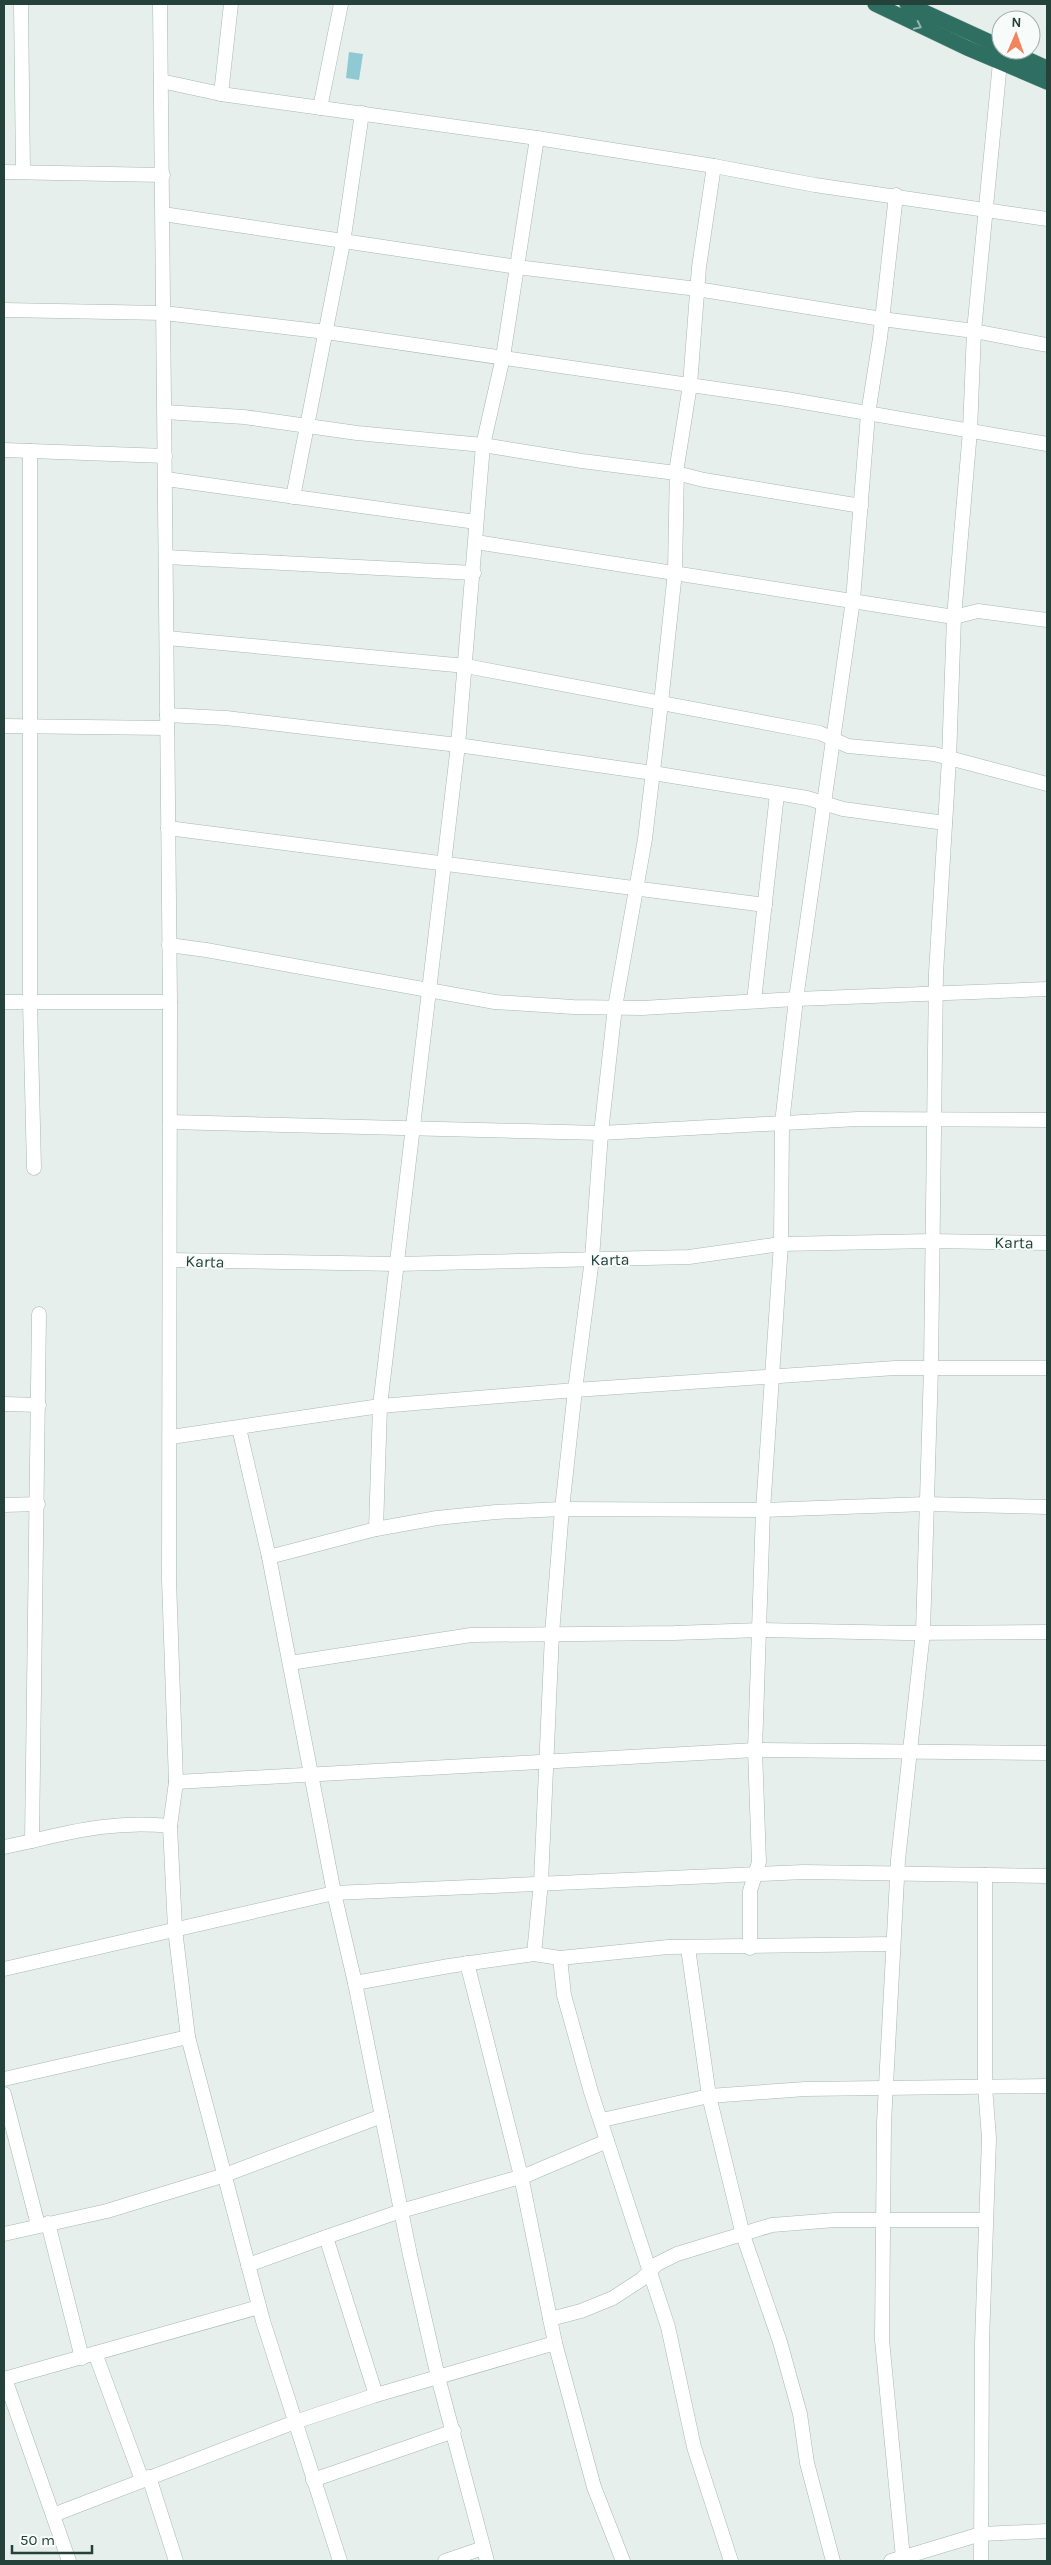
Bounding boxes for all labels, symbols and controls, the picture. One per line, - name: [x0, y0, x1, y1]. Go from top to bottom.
- north arrow: [991, 10, 1041, 60]
- text: N: [1011, 14, 1022, 31]
- one-way arrow: [913, 19, 922, 30]
- street label: Karta: [994, 1233, 1034, 1252]
- street label: Karta: [590, 1250, 630, 1269]
- street label: Karta: [185, 1251, 225, 1272]
- scale bar: [12, 2522, 92, 2554]
- text: 50 m: [20, 2531, 55, 2549]

